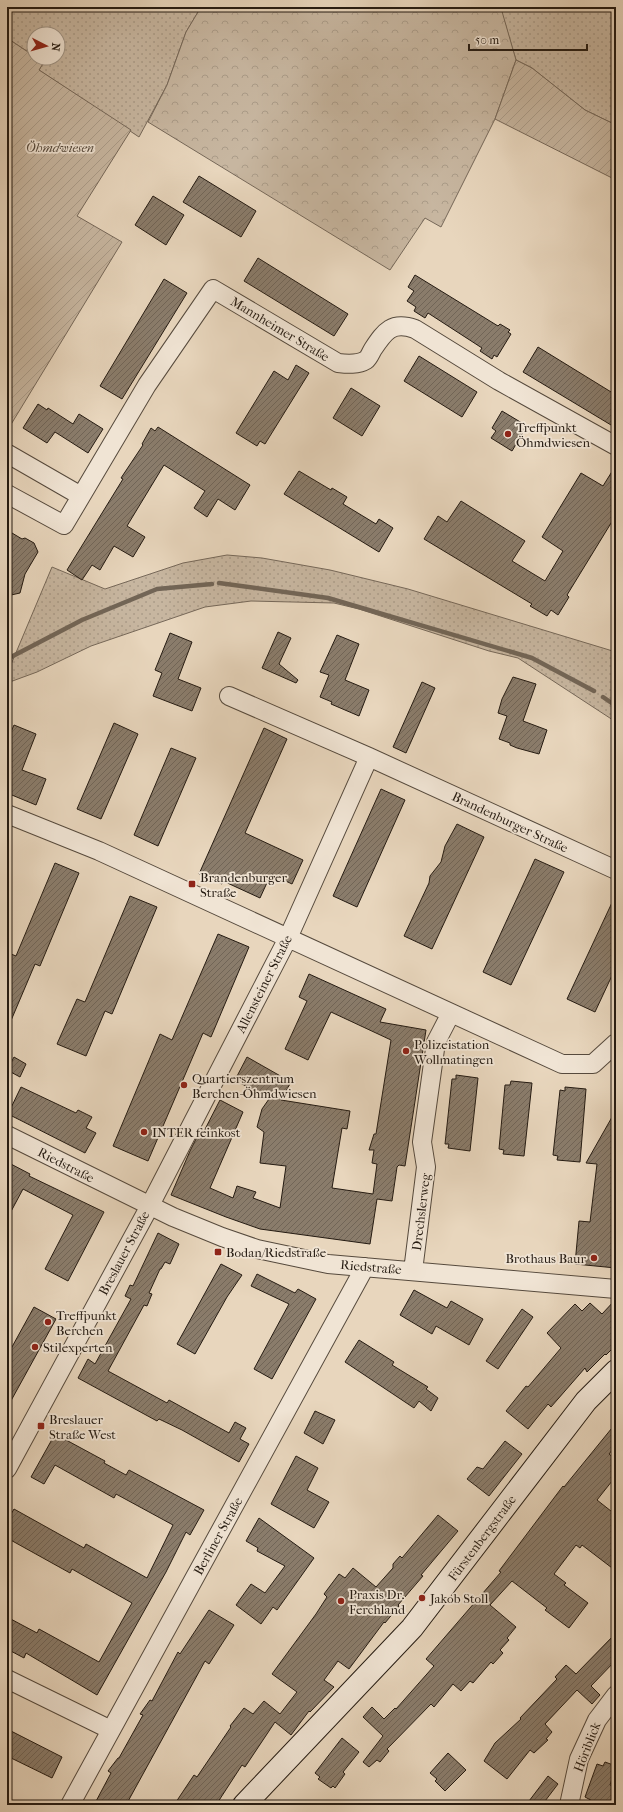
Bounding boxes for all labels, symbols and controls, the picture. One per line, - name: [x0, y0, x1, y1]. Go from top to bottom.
- north arrow: [26, 26, 66, 66]
- scale bar: [469, 26, 587, 52]
- text: 50 m: [475, 33, 499, 47]
- text: N: [48, 42, 62, 52]
- park label: Öhmdwiesen: [26, 140, 94, 155]
- street label: Mannheimer Straße: [228, 294, 333, 365]
- place label: Treffpunkt Öhmdwiesen: [516, 420, 590, 450]
- marker: Treffpunkt Öhmdwiesen: [503, 429, 513, 439]
- street label: Brandenburger Straße: [450, 789, 571, 856]
- place label: Brandenburger Straße: [200, 870, 287, 900]
- marker: Brandenburger Straße: [187, 879, 197, 889]
- street label: Allensteiner Straße: [232, 932, 295, 1036]
- place label: Polizeistation Wollmatingen: [413, 1037, 494, 1067]
- marker: Polizeistation Wollmatingen: [401, 1046, 411, 1056]
- place label: Quartierszentrum Berchen-Öhmdwiesen: [192, 1071, 317, 1101]
- marker: Quartierszentrum Berchen-Öhmdwiesen: [179, 1080, 189, 1090]
- place label: INTER feinkost: [152, 1125, 241, 1140]
- marker: INTER feinkost: [139, 1127, 149, 1137]
- street label: Riedstraße: [35, 1144, 97, 1186]
- street label: Drechslerweg: [409, 1171, 433, 1252]
- street label: Breslauer Straße: [96, 1208, 153, 1298]
- place label: Bodan/Riedstraße: [226, 1245, 327, 1260]
- marker: Bodan/Riedstraße: [213, 1247, 223, 1257]
- place label: Brothaus Baur: [505, 1251, 586, 1266]
- marker: Brothaus Baur: [589, 1253, 599, 1263]
- street label: Riedstraße: [340, 1257, 403, 1277]
- place label: Treffpunkt Berchen: [56, 1308, 117, 1338]
- marker: Treffpunkt Berchen: [43, 1317, 53, 1327]
- place label: Stilexperten: [43, 1340, 113, 1355]
- marker: Stilexperten: [30, 1342, 40, 1352]
- place label: Breslauer Straße West: [49, 1412, 116, 1442]
- marker: Breslauer Straße West: [36, 1421, 46, 1431]
- street label: Fürstenbergstraße: [445, 1492, 519, 1584]
- street label: Berliner Straße: [190, 1494, 246, 1577]
- place label: Praxis Dr. Ferchland: [349, 1587, 406, 1617]
- place label: Jakob Stoll: [429, 1591, 489, 1606]
- marker: Jakob Stoll: [417, 1593, 427, 1603]
- marker: Praxis Dr. Ferchland: [336, 1596, 346, 1606]
- street label: Höriblick: [571, 1720, 603, 1774]

